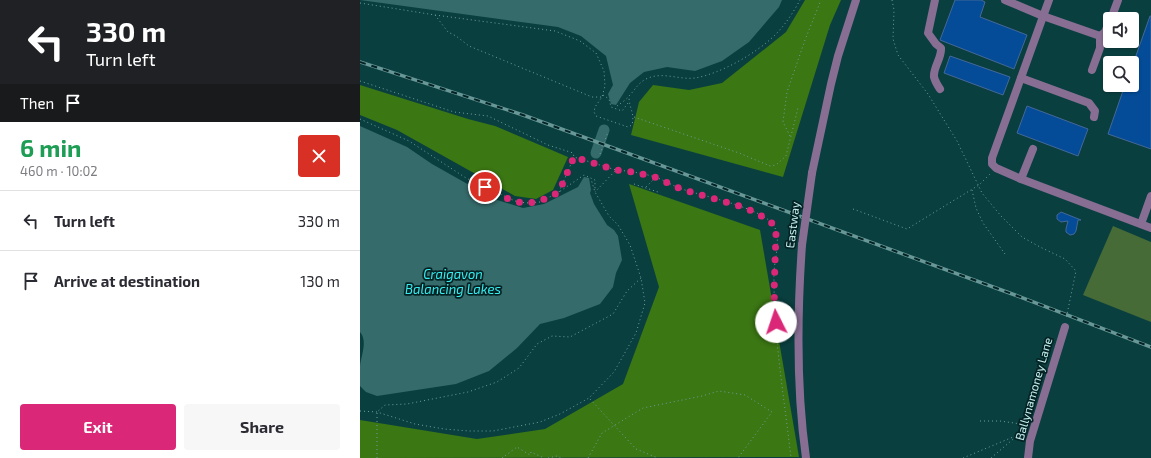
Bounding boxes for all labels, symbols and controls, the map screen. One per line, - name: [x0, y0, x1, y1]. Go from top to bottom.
- map controls: [1103, 12, 1139, 92]
- button: sound: [1103, 12, 1139, 48]
- text: 330 m: [86, 14, 166, 48]
- icon: left: [20, 16, 72, 68]
- text: Turn left: [86, 48, 156, 70]
- button: search: [1103, 56, 1139, 92]
- icon: arrive: [62, 92, 84, 114]
- text: Then: [20, 94, 54, 112]
- text: 6 min: [20, 133, 82, 162]
- button: close: [298, 135, 340, 177]
- text: 460 m · 10:02: [20, 163, 98, 179]
- pin: [468, 170, 502, 204]
- icon: arrive: [474, 176, 496, 198]
- street label: Eastway: [782, 200, 802, 249]
- icon: left: [20, 210, 42, 232]
- text: Turn left: [54, 212, 115, 230]
- text: 330 m: [298, 212, 340, 230]
- water label: Craigavon Balancing Lakes: [405, 266, 501, 297]
- icon: arrive: [20, 270, 42, 292]
- text: Arrive at destination: [54, 272, 200, 290]
- text: 130 m: [300, 272, 340, 290]
- position arrow: [755, 301, 797, 343]
- street label: Ballynamoney Lane: [1012, 336, 1054, 442]
- button: Exit: [20, 404, 176, 450]
- button: Share: [184, 404, 340, 450]

